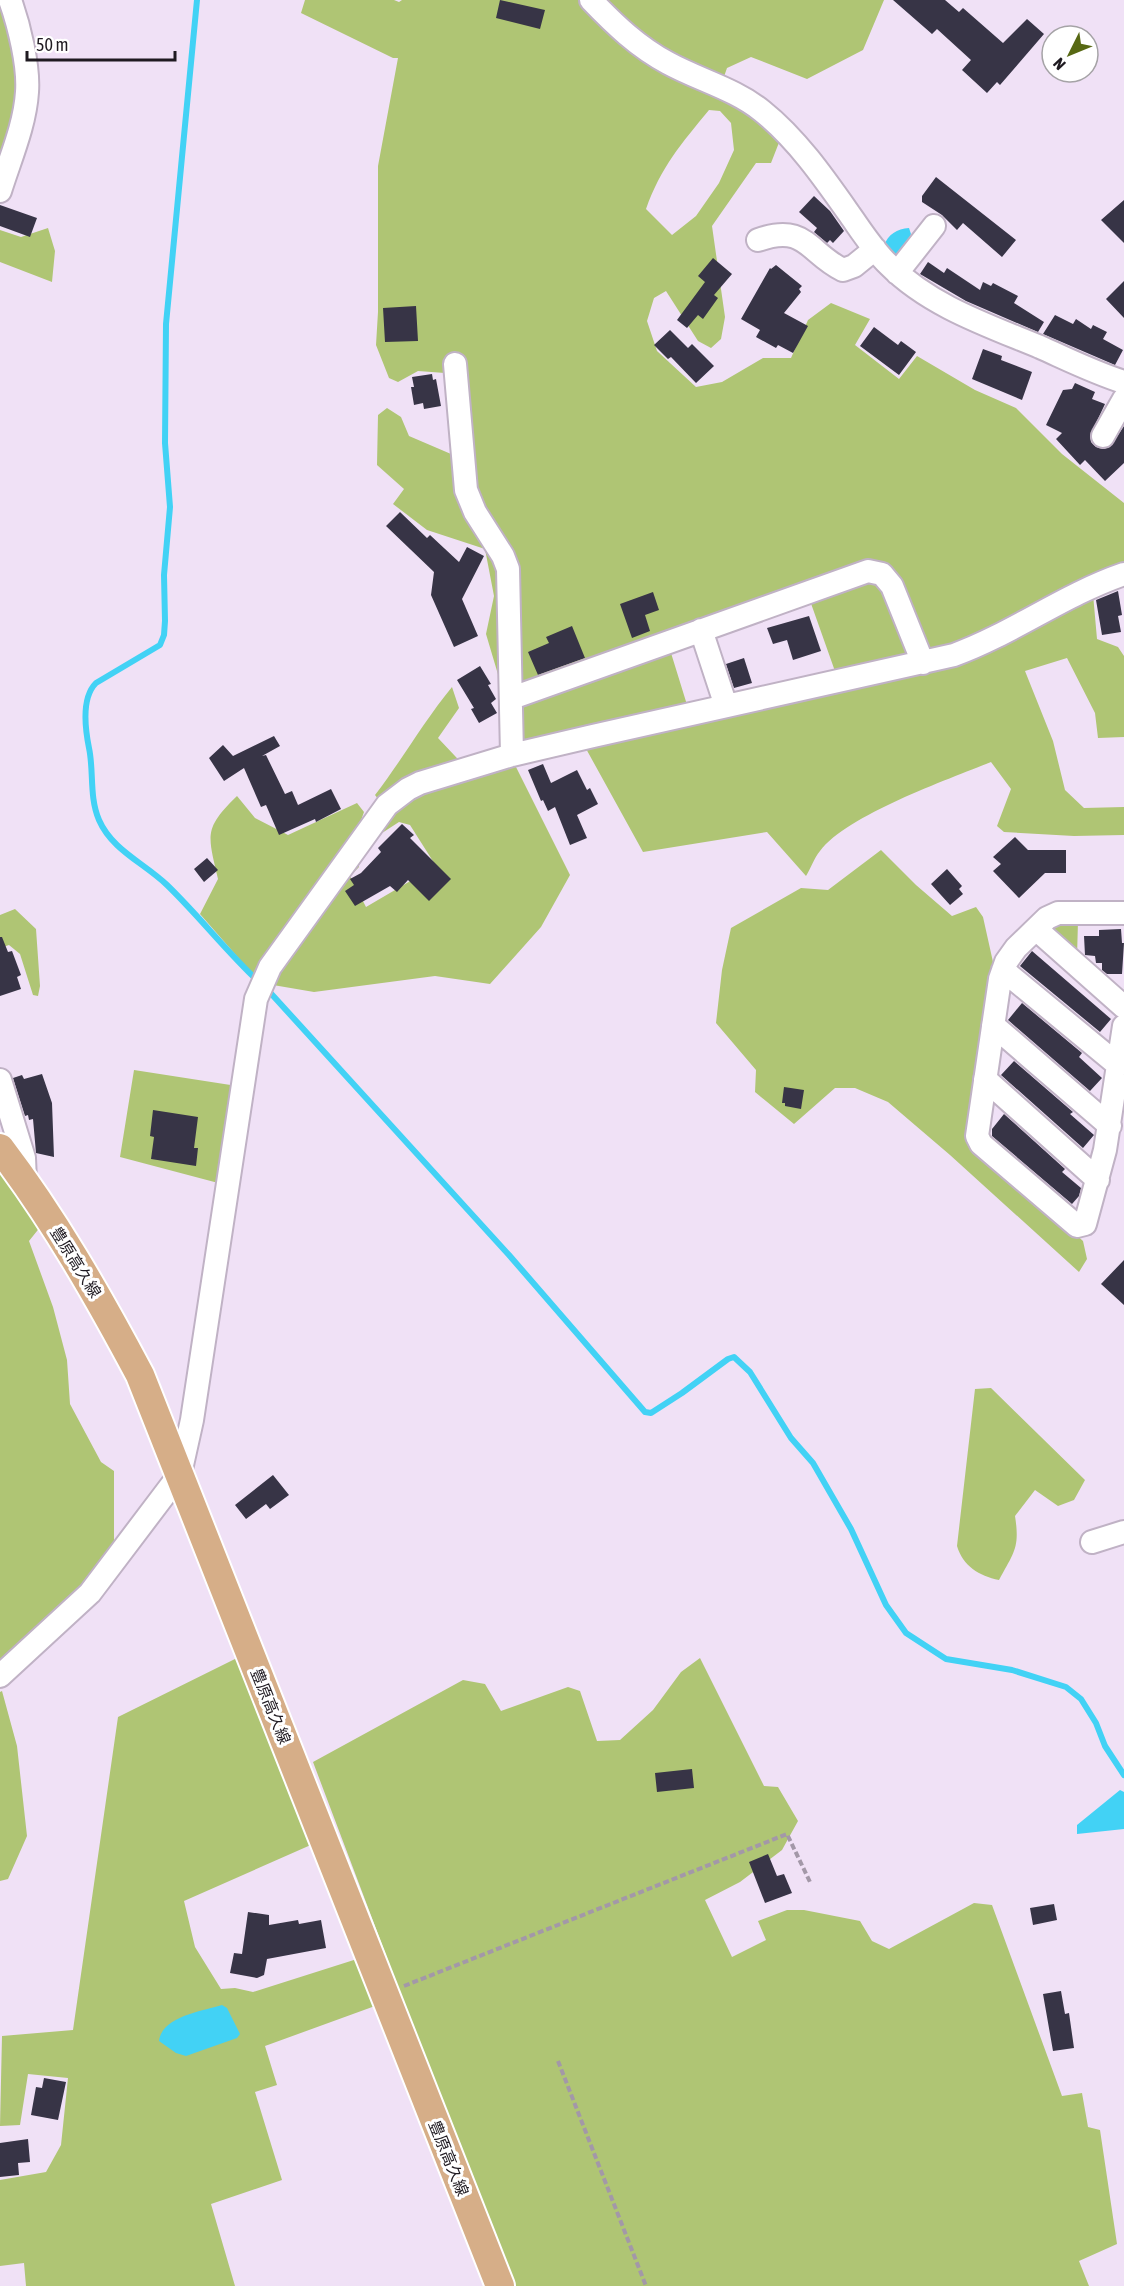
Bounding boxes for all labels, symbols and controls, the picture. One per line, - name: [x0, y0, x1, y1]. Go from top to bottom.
- scale bar: [27, 24, 176, 62]
- north arrow: [1040, 24, 1100, 84]
- text: 50 m: [36, 34, 68, 55]
- text: N: [1049, 55, 1069, 74]
- street label: 豊原高久線: [47, 1223, 105, 1301]
- street label: 豊原高久線: [248, 1666, 294, 1746]
- street label: 豊原高久線: [426, 2118, 472, 2198]

